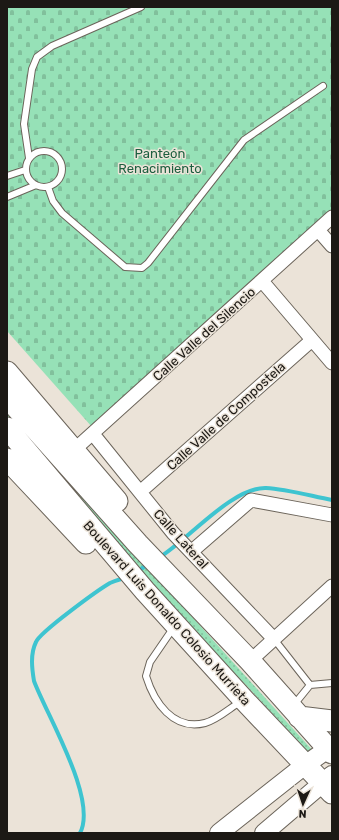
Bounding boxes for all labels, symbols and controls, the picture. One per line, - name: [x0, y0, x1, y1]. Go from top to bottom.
- park label: Panteón Renacimiento: [118, 146, 202, 176]
- street label: Calle Valle del Silencio: [150, 284, 258, 384]
- street label: Calle Valle de Compostela: [164, 359, 288, 473]
- street label: Calle Lateral: [150, 506, 212, 572]
- street label: Boulevard Luis Donaldo Colosio Murrieta: [80, 518, 254, 708]
- north arrow: [283, 784, 323, 824]
- text: N: [298, 807, 307, 820]

